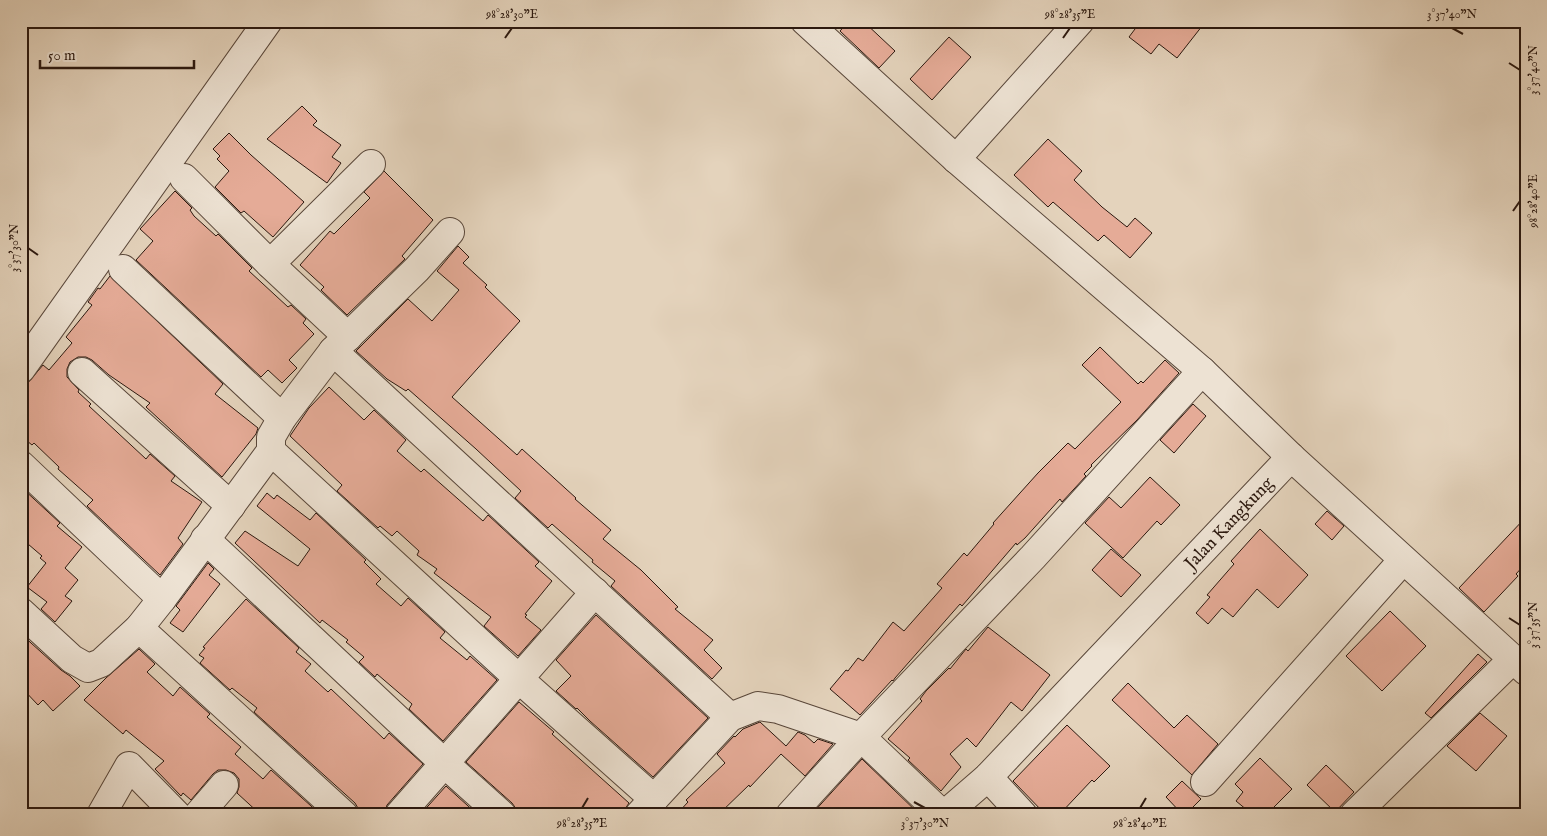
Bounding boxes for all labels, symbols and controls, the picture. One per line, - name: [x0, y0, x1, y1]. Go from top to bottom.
- text: 98°28'30"E: [485, 7, 538, 22]
- text: 98°28'35"E: [1044, 7, 1095, 22]
- text: 3°37'40"N: [1427, 7, 1478, 22]
- scale bar: [40, 38, 194, 70]
- text: 3°37'40"N: [1526, 44, 1541, 95]
- text: 50 m: [48, 46, 76, 65]
- text: 98°28'40"E: [1526, 174, 1541, 229]
- text: 3°37'30"N: [7, 223, 22, 272]
- street label: Jalan Kangkung: [1179, 473, 1279, 577]
- text: 3°37'35"N: [1526, 601, 1541, 648]
- text: 98°28'35"E: [556, 816, 607, 831]
- text: 3°37'30"N: [901, 816, 950, 831]
- text: 98°28'40"E: [1112, 816, 1167, 831]

